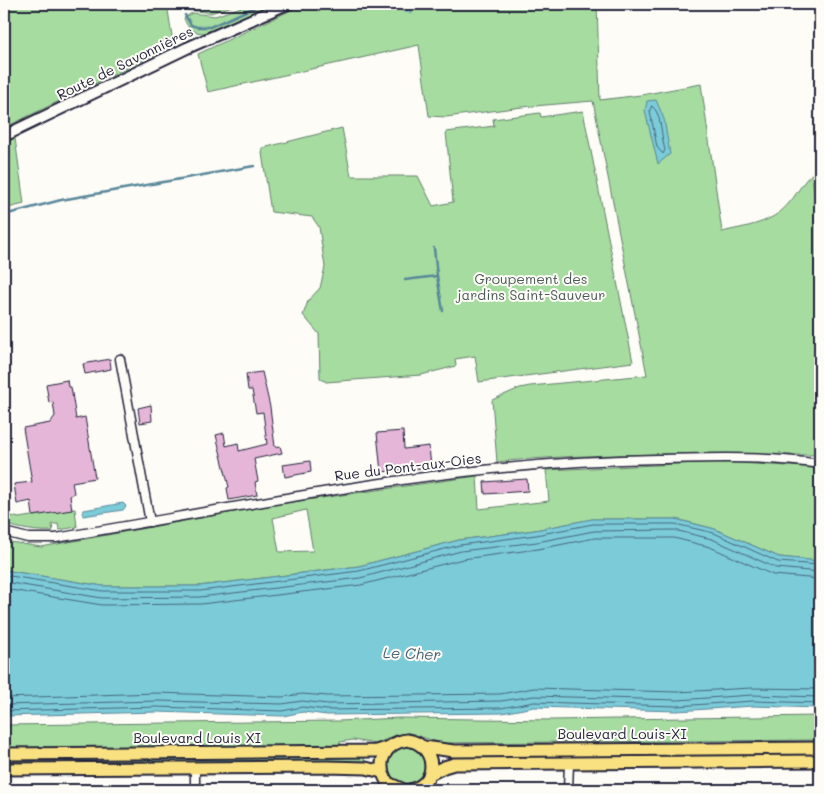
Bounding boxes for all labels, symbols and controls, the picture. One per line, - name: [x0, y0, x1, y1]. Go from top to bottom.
- street label: Route de Savonnières: [53, 21, 196, 104]
- park label: Groupement des jardins Saint-Sauveur: [455, 269, 605, 304]
- street label: Rue du Pont-aux-Oies: [333, 448, 482, 485]
- water label: Le Cher: [383, 642, 442, 664]
- street label: Boulevard Louis-XI: [557, 724, 687, 743]
- street label: Boulevard Louis XI: [133, 728, 261, 747]

